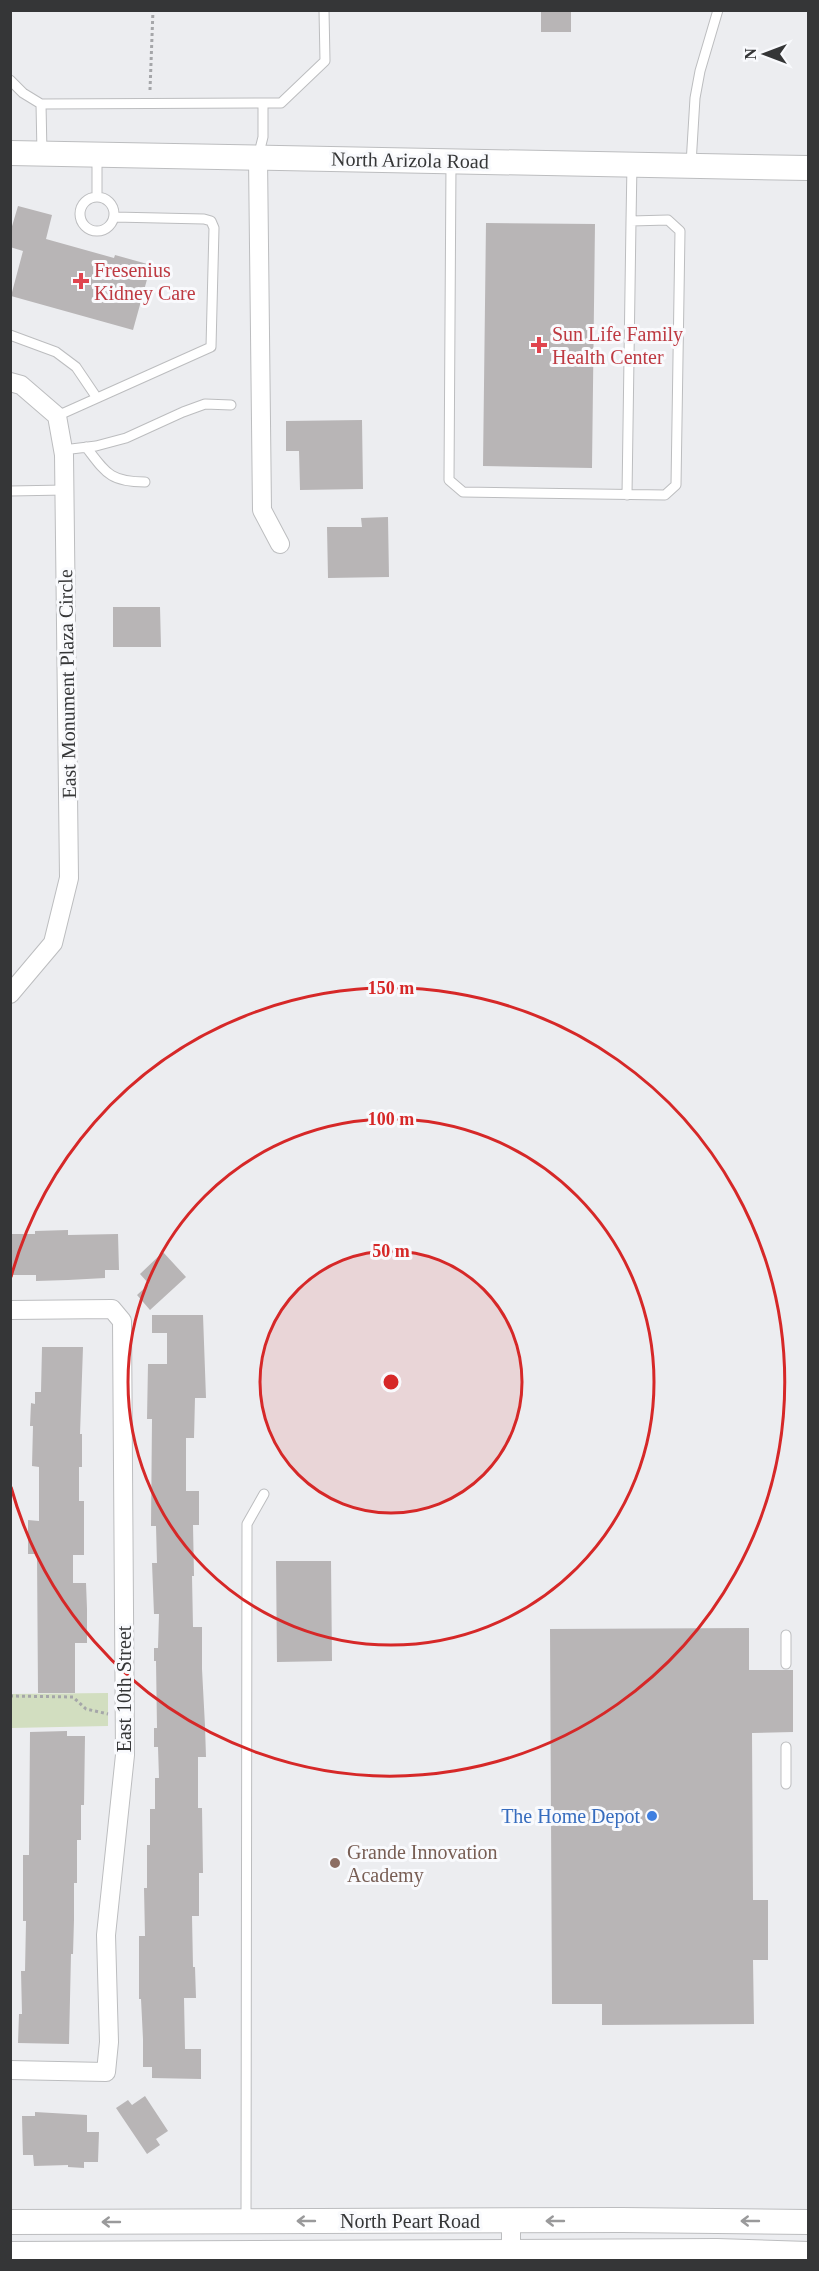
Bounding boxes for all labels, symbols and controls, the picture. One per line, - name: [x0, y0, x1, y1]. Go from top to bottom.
- north arrow: [735, 24, 795, 84]
- text: N: [742, 48, 759, 60]
- street label: North Arizola Road: [331, 148, 489, 172]
- place label: Fresenius Kidney Care: [94, 259, 196, 305]
- marker: Fresenius Kidney Care: [72, 272, 90, 290]
- place label: Sun Life Family Health Center: [552, 323, 683, 368]
- marker: Sun Life Family Health Center: [530, 336, 548, 354]
- street label: East Monument Plaza Circle: [54, 569, 80, 799]
- text: 150 m: [368, 978, 414, 998]
- text: 100 m: [368, 1109, 414, 1129]
- text: 50 m: [372, 1241, 410, 1261]
- centre of rings: [381, 1372, 401, 1392]
- street label: East 10th Street: [113, 1625, 135, 1752]
- place label: The Home Depot: [501, 1805, 640, 1828]
- marker: The Home Depot: [645, 1809, 659, 1823]
- place label: Grande Innovation Academy: [347, 1841, 498, 1887]
- marker: Grande Innovation Academy: [328, 1856, 342, 1870]
- street label: North Peart Road: [340, 2210, 480, 2232]
- one-way arrow: [296, 2215, 316, 2227]
- one-way arrow: [546, 2215, 566, 2227]
- one-way arrow: [741, 2215, 761, 2227]
- one-way arrow: [101, 2216, 121, 2228]

